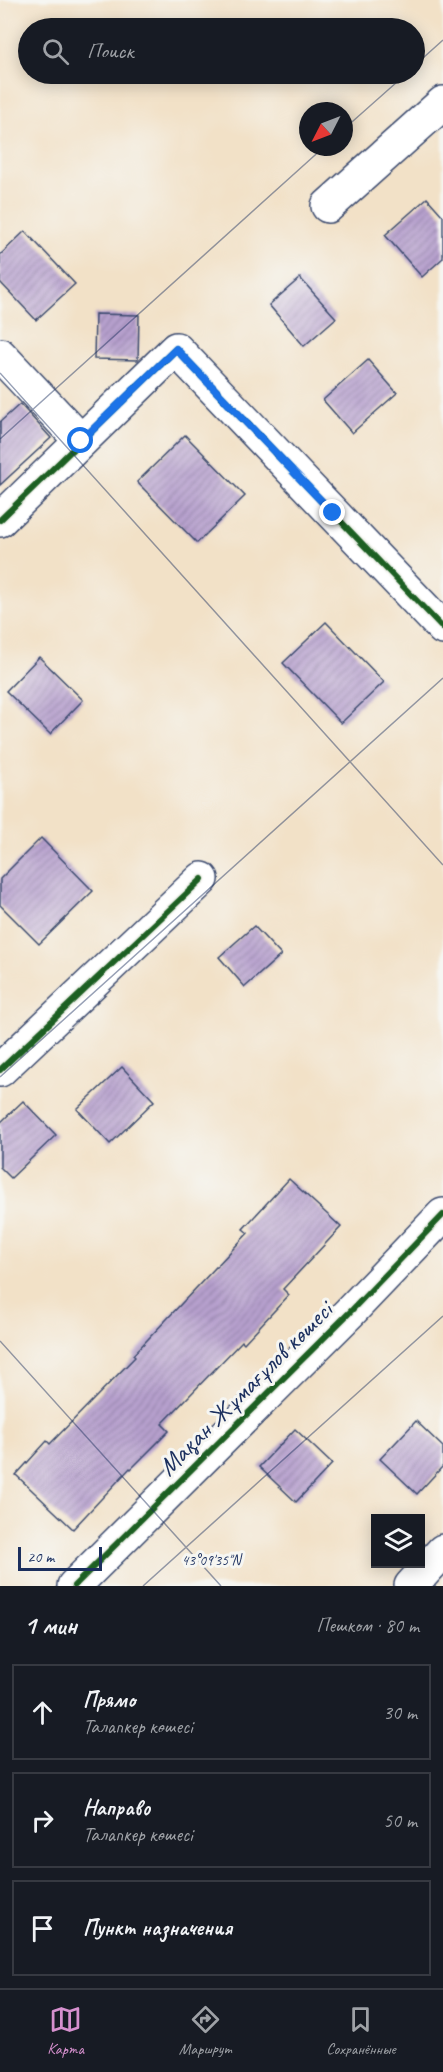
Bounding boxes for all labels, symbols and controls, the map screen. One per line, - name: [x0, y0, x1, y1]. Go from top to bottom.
- search box: [18, 18, 425, 84]
- icon: search: [39, 35, 72, 68]
- text: Поиск: [87, 37, 133, 65]
- north arrow: [299, 102, 353, 156]
- route start: [67, 427, 93, 453]
- route end: [319, 499, 345, 525]
- street label: Мақан Жұмағұлов көшесі: [151, 1292, 342, 1483]
- map controls: [371, 1514, 425, 1568]
- button: layers: [371, 1514, 425, 1568]
- scale bar: [18, 1544, 102, 1572]
- text: 20 m: [27, 1547, 54, 1567]
- text: 43°09'35"N: [181, 1551, 244, 1570]
- text: 1 мин: [24, 1609, 77, 1642]
- text: Пешком · 80 m: [316, 1613, 419, 1638]
- text: Прямо: [83, 1686, 135, 1714]
- icon: ahead: [26, 1696, 59, 1729]
- text: 30 m: [383, 1700, 417, 1725]
- text: Талапкер көшесі: [83, 1714, 193, 1739]
- text: Направо: [83, 1794, 150, 1822]
- icon: right: [26, 1804, 59, 1837]
- text: 50 m: [383, 1808, 417, 1833]
- text: Талапкер көшесі: [83, 1822, 193, 1847]
- icon: arrive: [26, 1912, 59, 1945]
- text: Пункт назначения: [83, 1914, 232, 1942]
- tab: Карта: [47, 2003, 84, 2059]
- tab: Маршрут: [179, 2003, 231, 2059]
- tab: Сохранённые: [326, 2003, 396, 2059]

